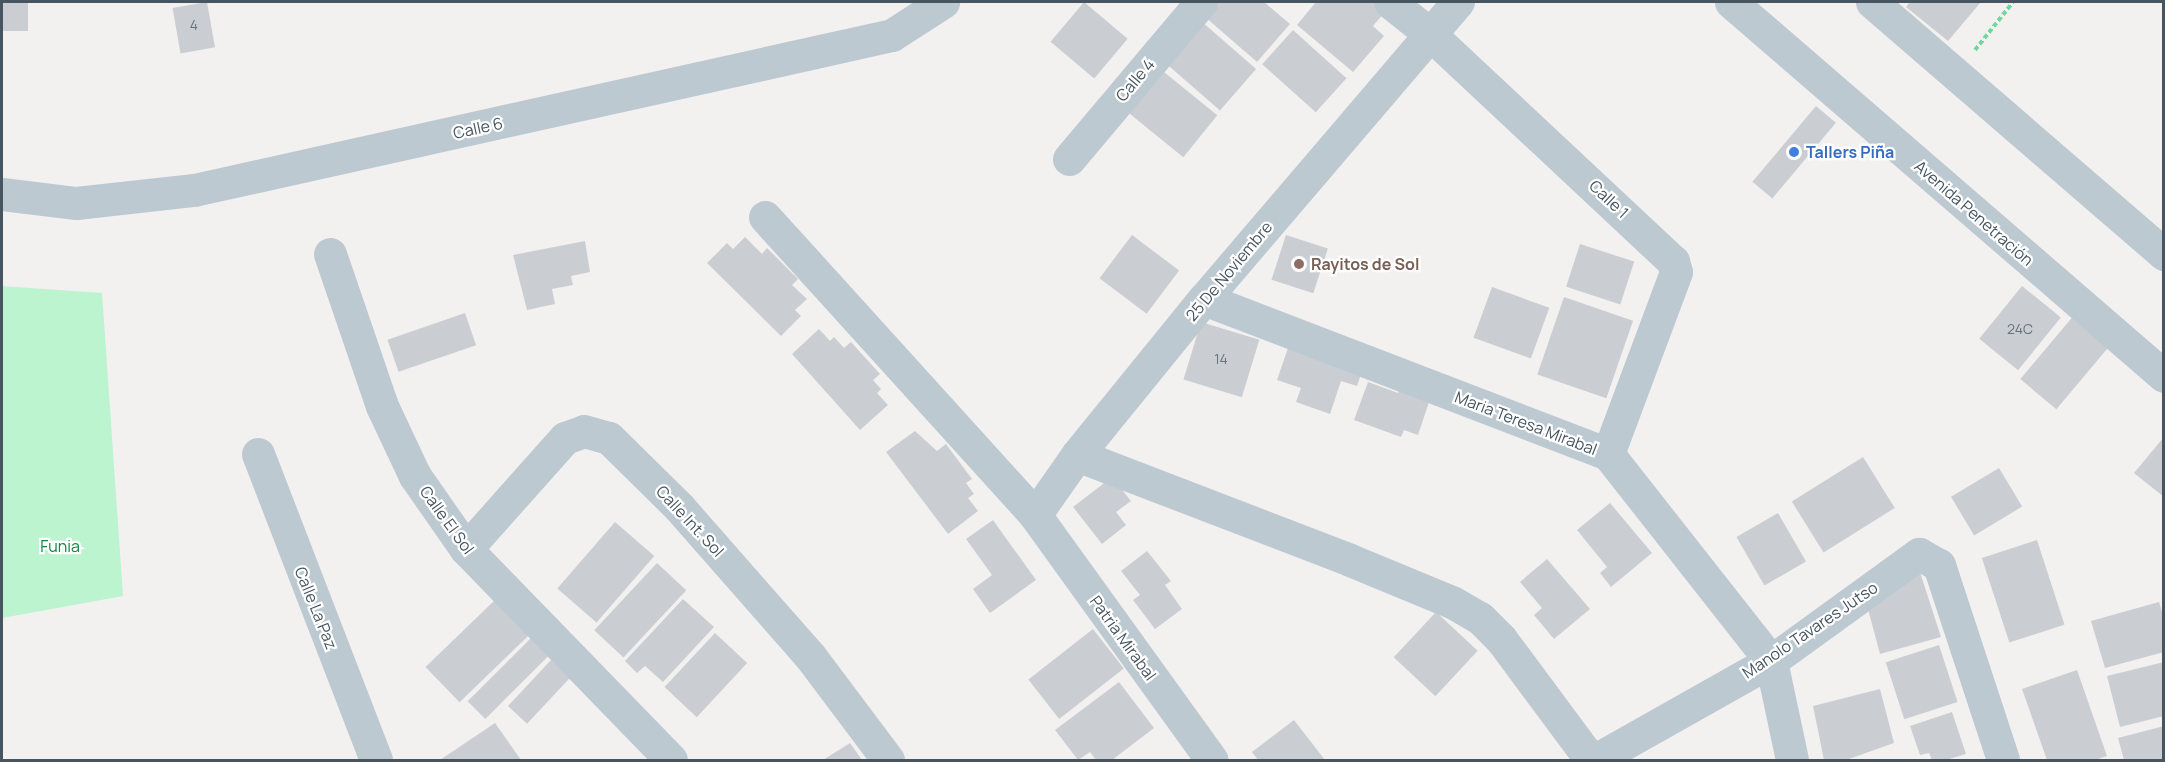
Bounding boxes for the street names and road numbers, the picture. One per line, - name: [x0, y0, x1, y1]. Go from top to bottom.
- street label: Calle 4: [1112, 55, 1158, 105]
- street label: Calle 6: [451, 113, 505, 143]
- street label: Avenida Penetración: [1911, 156, 2037, 270]
- street label: Calle 1: [1585, 176, 1633, 222]
- street label: 25 De Noviembre: [1182, 217, 1276, 325]
- street label: Maria Teresa Mirabal: [1452, 387, 1600, 459]
- street label: Calle Int. Sol: [652, 481, 728, 561]
- street label: Calle El Sol: [416, 482, 478, 558]
- street label: Calle La Paz: [291, 564, 341, 652]
- street label: Manolo Tavares Jutso: [1739, 578, 1881, 682]
- street label: Patria Mirabal: [1086, 592, 1160, 684]

